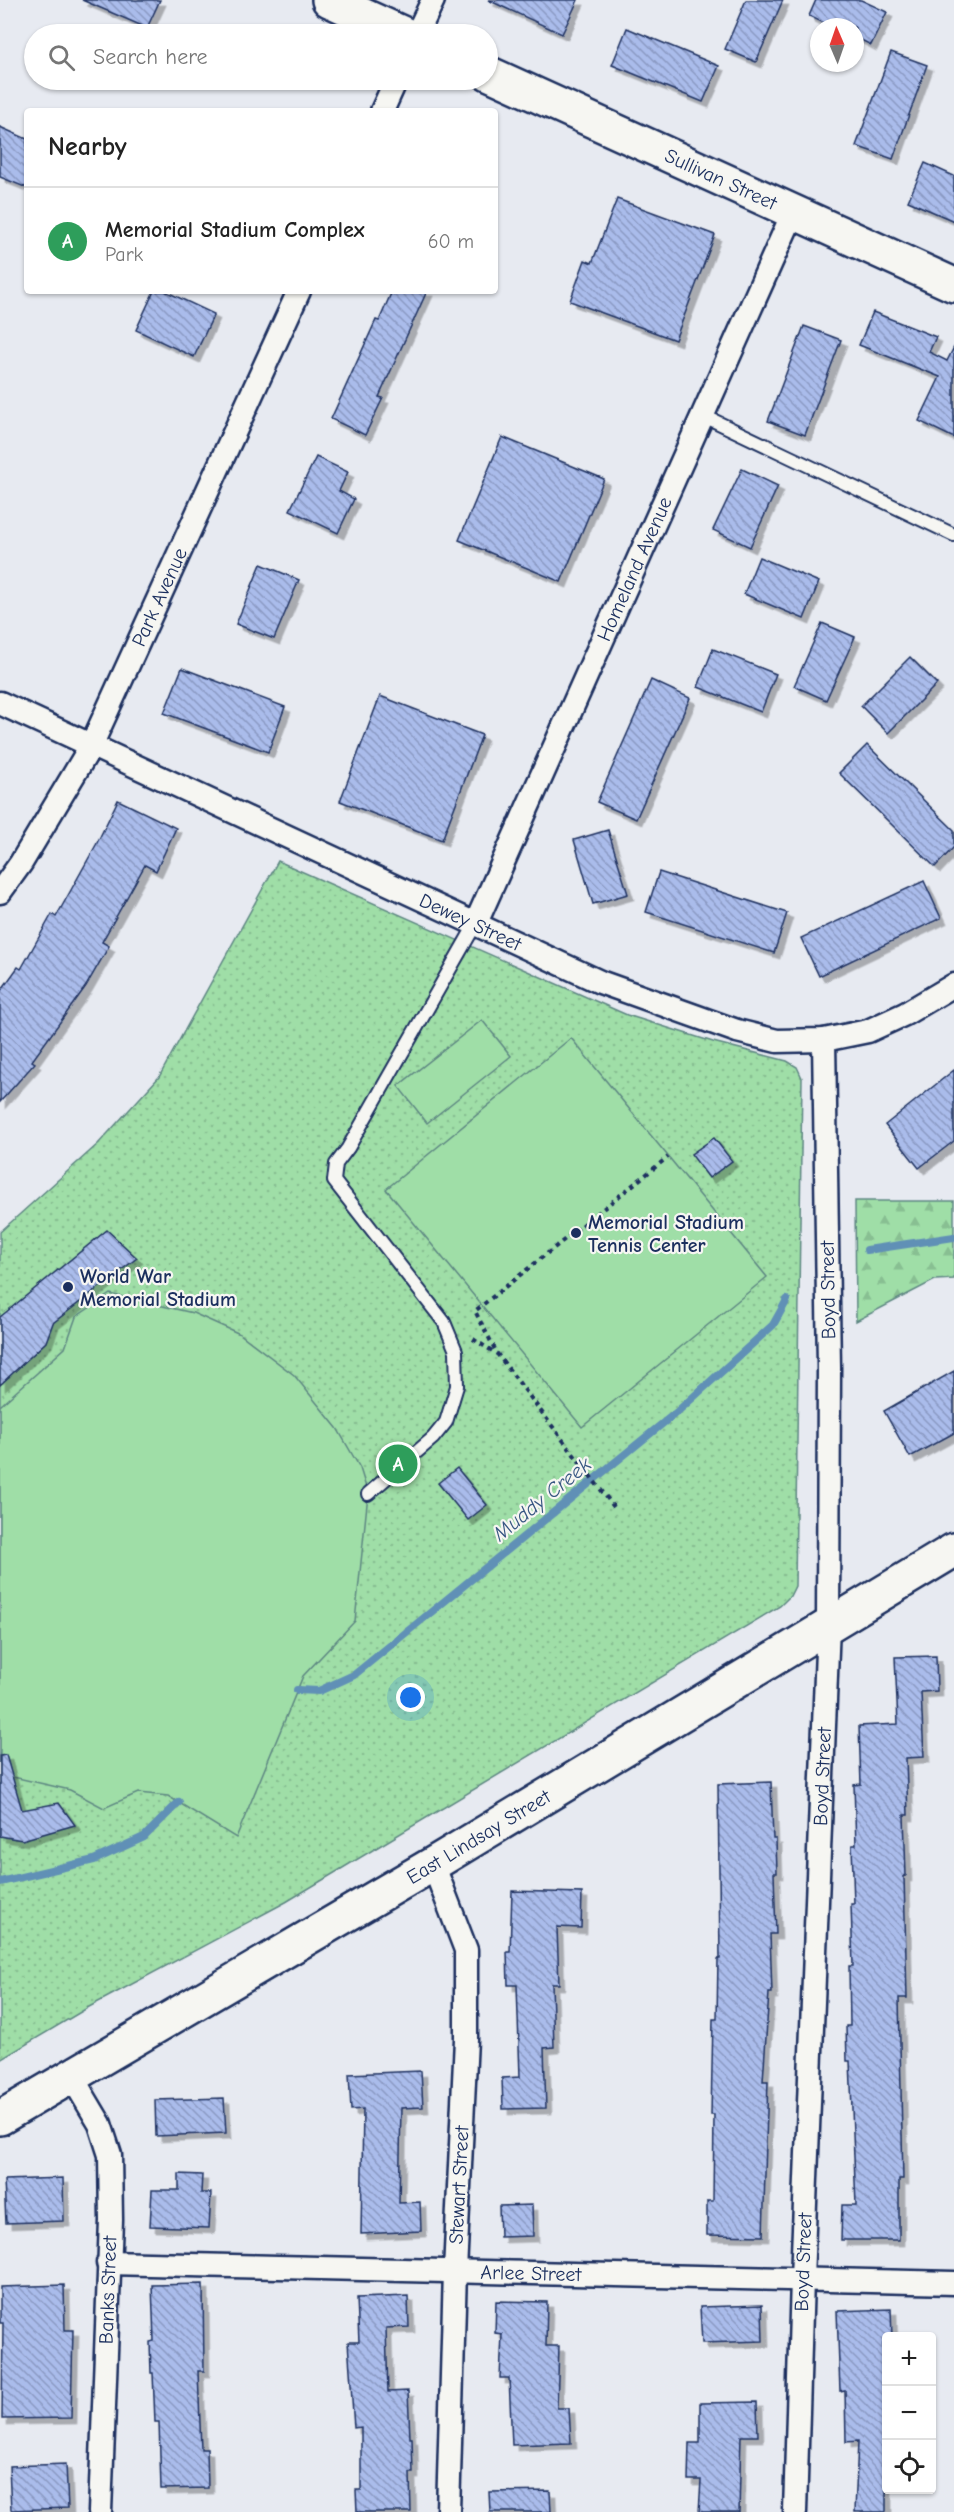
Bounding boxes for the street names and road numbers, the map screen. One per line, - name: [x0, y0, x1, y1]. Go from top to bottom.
- street label: Sullivan Street: [661, 144, 782, 215]
- street label: Homeland Avenue: [592, 493, 676, 645]
- street label: Park Avenue: [127, 544, 192, 650]
- street label: Dewey Street: [416, 888, 526, 956]
- street label: Boyd Street: [816, 1239, 840, 1340]
- street label: Boyd Street: [809, 1725, 835, 1826]
- street label: East Lindsay Street: [402, 1784, 556, 1889]
- street label: Stewart Street: [444, 2124, 474, 2245]
- street label: Boyd Street: [790, 2211, 816, 2312]
- street label: Banks Street: [95, 2234, 121, 2345]
- street label: Arlee Street: [480, 2260, 583, 2286]

